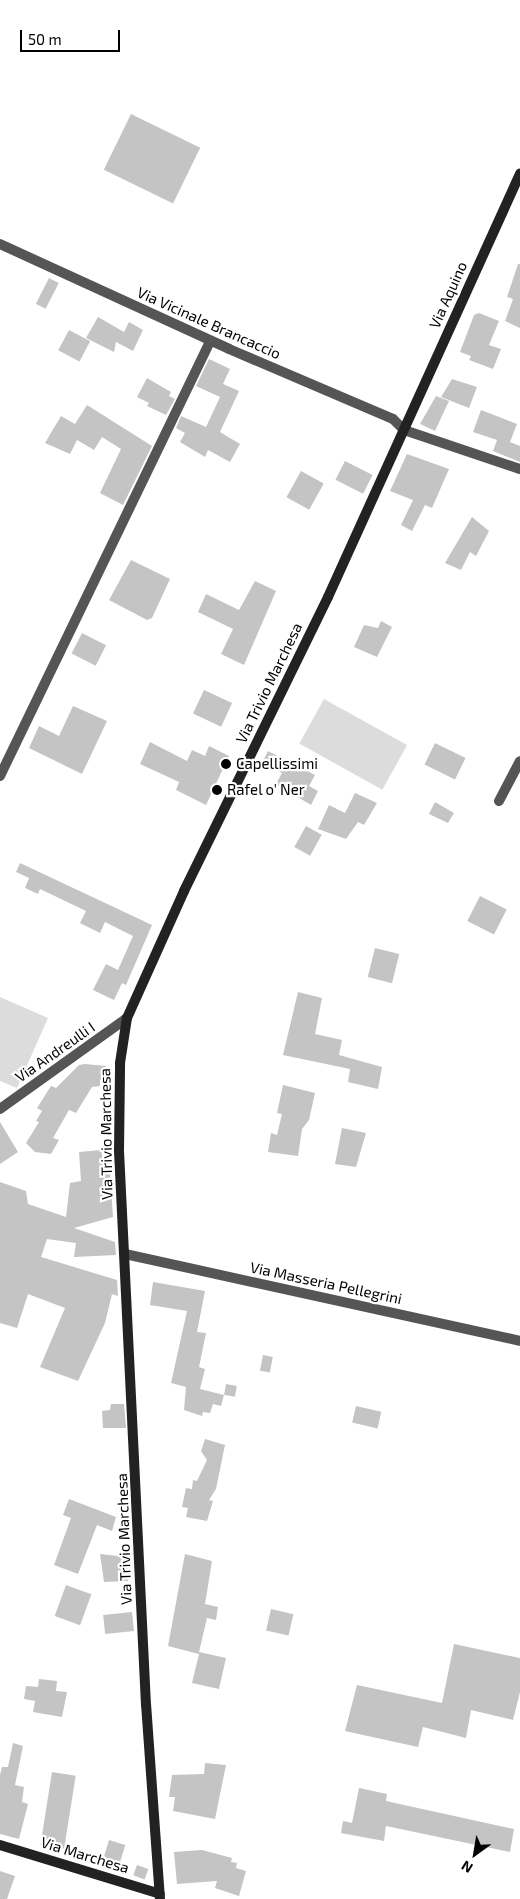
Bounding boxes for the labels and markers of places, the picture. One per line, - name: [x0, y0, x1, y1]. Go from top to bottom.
- place label: Capellissimi: [236, 755, 318, 773]
- marker: Capellissimi: [220, 758, 232, 770]
- place label: Rafel o' Ner: [227, 781, 305, 799]
- marker: Rafel o' Ner: [211, 784, 223, 796]

